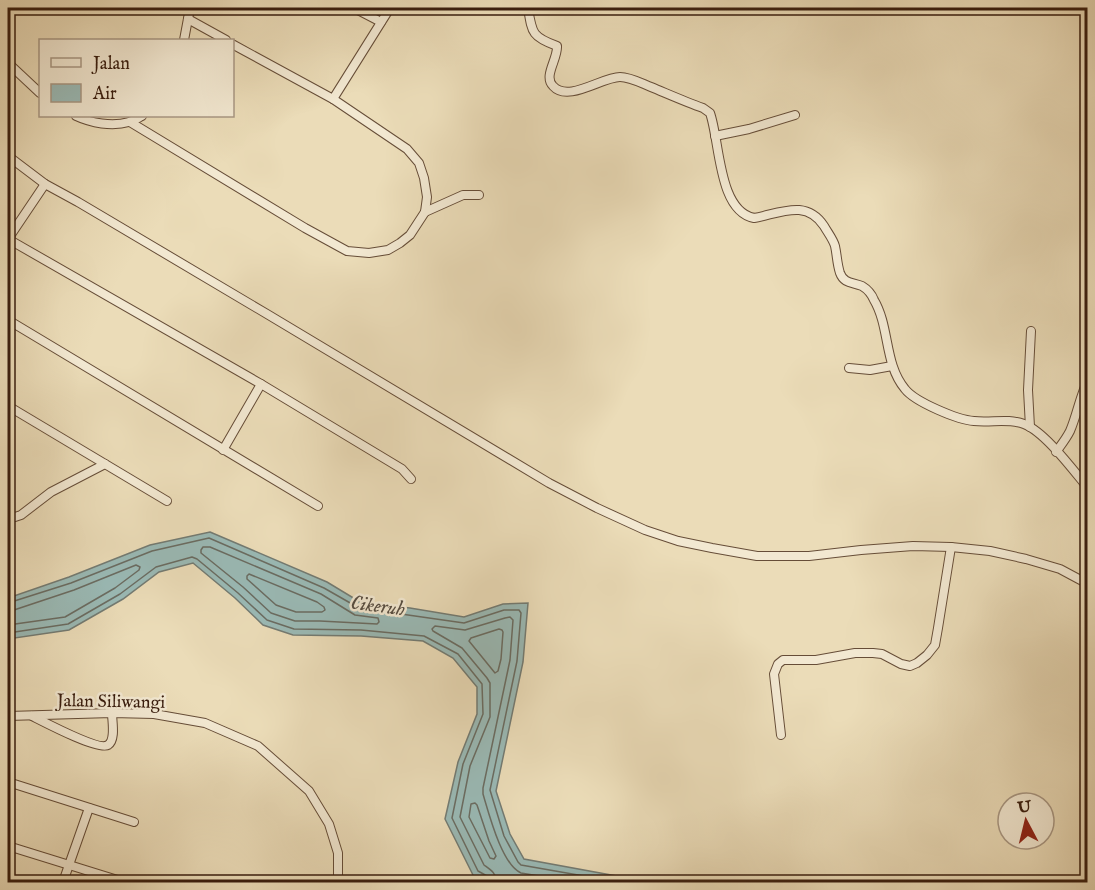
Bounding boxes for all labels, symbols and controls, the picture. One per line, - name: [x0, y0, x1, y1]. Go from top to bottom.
- legend: [39, 39, 234, 117]
- text: Jalan: [91, 53, 130, 76]
- text: Air: [92, 83, 117, 106]
- water label: Cikeruh: [349, 591, 407, 622]
- street label: Jalan Siliwangi: [55, 690, 165, 715]
- north arrow: [996, 791, 1056, 851]
- text: U: [1015, 797, 1033, 819]

